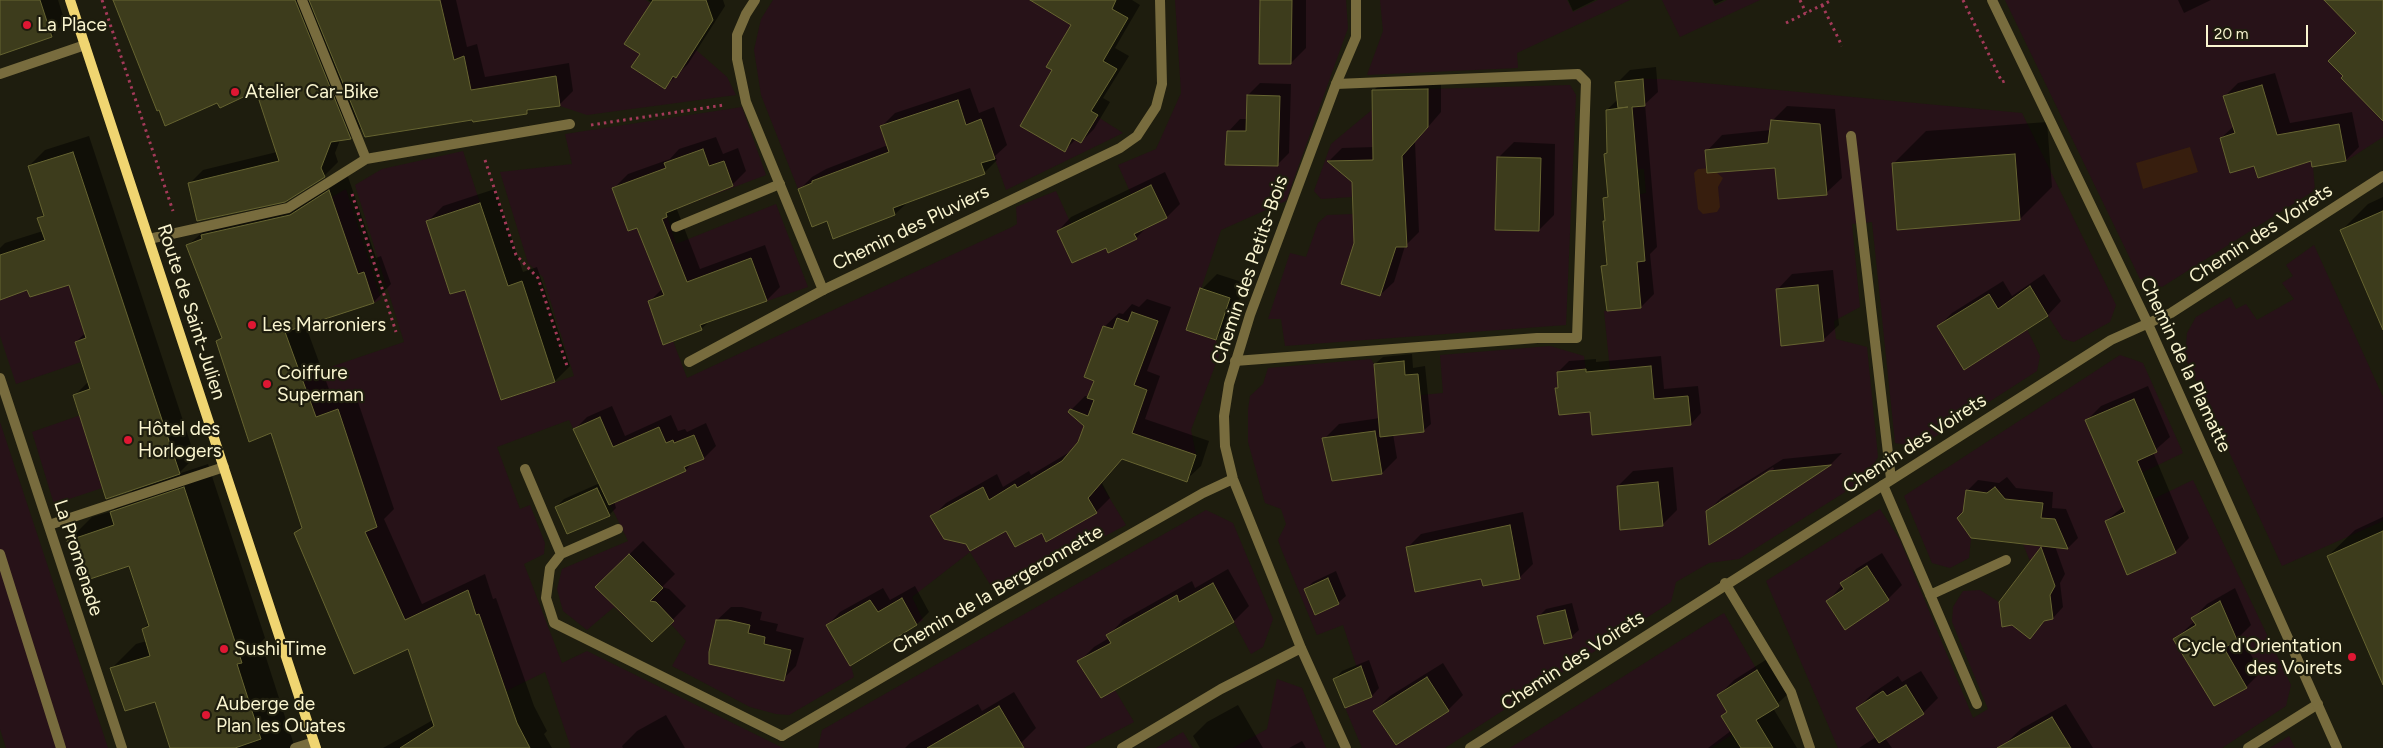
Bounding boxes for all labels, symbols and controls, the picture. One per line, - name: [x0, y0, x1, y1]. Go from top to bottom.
- place label: La Place: [37, 14, 107, 36]
- scale bar: [2208, 15, 2310, 47]
- marker: La Place: [21, 19, 33, 31]
- text: 20 m: [2214, 25, 2248, 43]
- place label: Atelier Car-Bike: [245, 81, 379, 103]
- marker: Atelier Car-Bike: [229, 86, 241, 98]
- street label: Chemin des Petits-Bois: [1207, 173, 1293, 367]
- street label: Chemin des Voirets: [2185, 179, 2337, 289]
- street label: Chemin des Pluviers: [829, 180, 993, 276]
- street label: Route de Saint-Julien: [152, 221, 230, 403]
- street label: Chemin de la Plamatte: [2134, 274, 2236, 456]
- place label: Les Marroniers: [262, 314, 386, 336]
- marker: Les Marroniers: [246, 319, 258, 331]
- place label: Coiffure Superman: [277, 362, 364, 406]
- marker: Coiffure Superman: [261, 378, 273, 390]
- street label: Chemin des Voirets: [1839, 389, 1991, 499]
- place label: Hôtel des Horlogers: [138, 418, 222, 462]
- marker: Hôtel des Horlogers: [122, 434, 134, 446]
- street label: La Promenade: [48, 497, 108, 619]
- street label: Chemin de la Bergeronnette: [889, 520, 1107, 660]
- street label: Chemin des Voirets: [1497, 606, 1649, 716]
- place label: Cycle d'Orientation des Voirets: [2177, 635, 2342, 679]
- place label: Sushi Time: [234, 638, 326, 660]
- marker: Sushi Time: [218, 643, 230, 655]
- marker: Cycle d'Orientation des Voirets: [2346, 651, 2358, 663]
- place label: Auberge de Plan les Ouates: [216, 693, 346, 737]
- marker: Auberge de Plan les Ouates: [200, 709, 212, 721]

